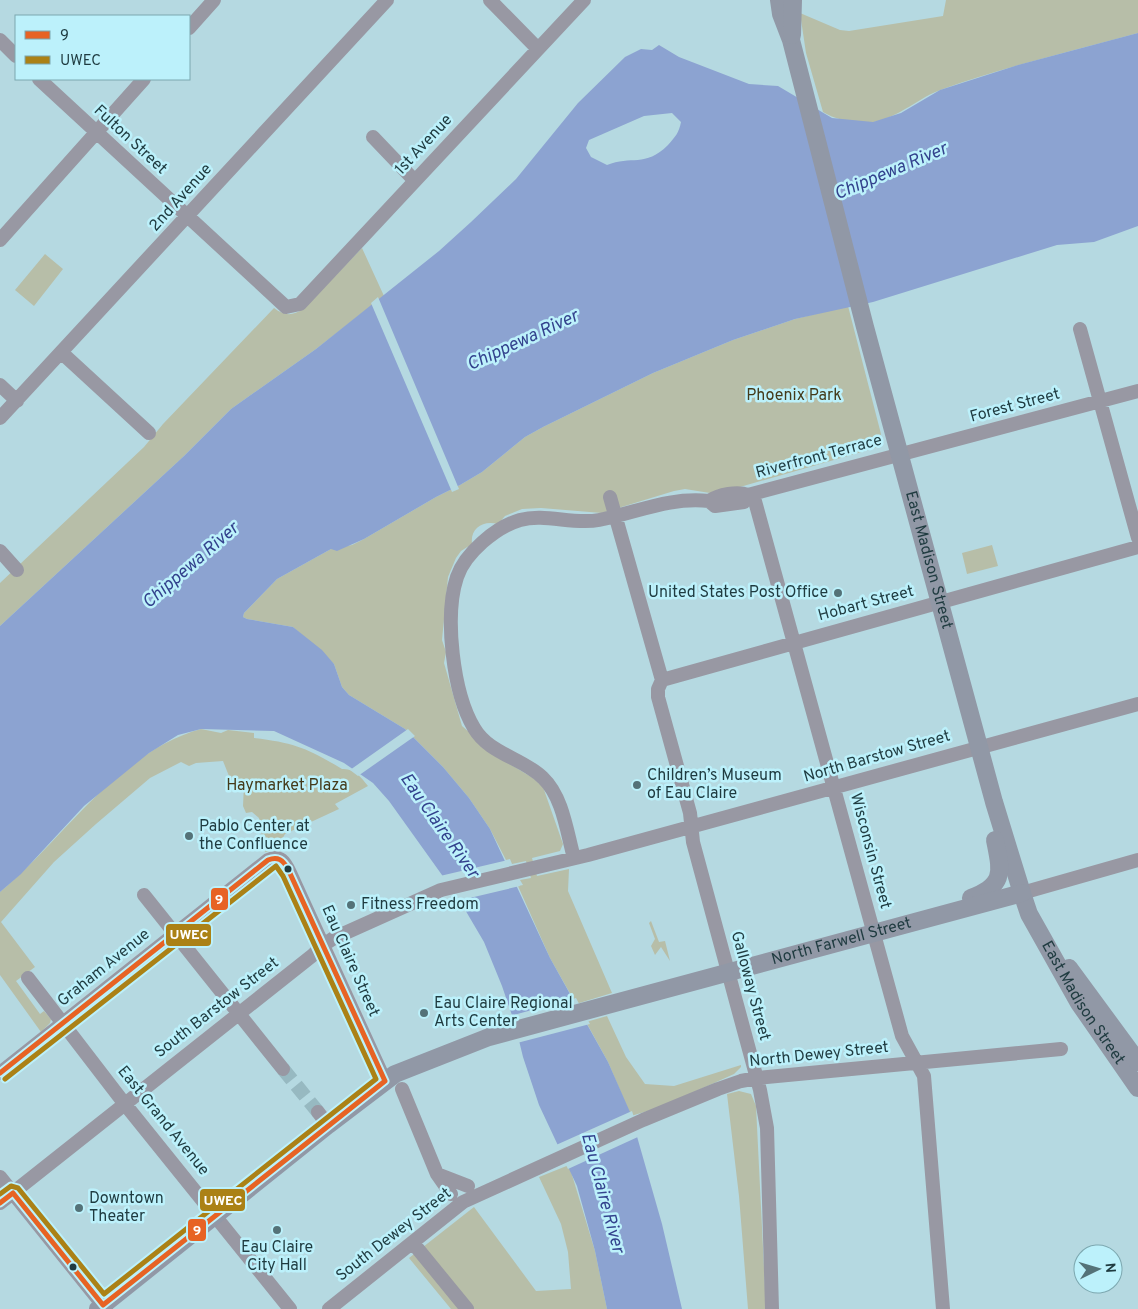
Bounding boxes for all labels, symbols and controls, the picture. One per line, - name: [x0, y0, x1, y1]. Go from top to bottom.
- legend: [15, 15, 190, 80]
- text: 9: [60, 27, 69, 46]
- text: UWEC: [60, 52, 101, 71]
- street label: Fulton Street: [89, 101, 171, 179]
- street label: 1st Avenue: [391, 111, 457, 179]
- water label: Chippewa River: [831, 137, 953, 206]
- street label: 2nd Avenue: [145, 160, 217, 236]
- water label: Chippewa River: [464, 304, 584, 377]
- street label: Forest Street: [968, 384, 1062, 428]
- park label: Phoenix Park: [746, 386, 842, 406]
- street label: Riverfront Terrace: [754, 431, 884, 483]
- street label: East Madison Street: [900, 489, 957, 631]
- water label: Chippewa River: [138, 516, 246, 614]
- street label: Hobart Street: [816, 582, 916, 626]
- place label: United States Post Office: [648, 583, 828, 603]
- marker: United States Post Office: [832, 587, 844, 599]
- street label: North Barstow Street: [801, 726, 953, 788]
- place label: Children’s Museum of Eau Claire: [647, 766, 782, 804]
- water label: Eau Claire River: [394, 769, 485, 885]
- park label: Haymarket Plaza: [226, 776, 348, 796]
- marker: Children’s Museum of Eau Claire: [631, 779, 643, 791]
- street label: Wisconsin Street: [845, 791, 895, 911]
- place label: Pablo Center at the Confluence: [199, 817, 310, 855]
- marker: Pablo Center at the Confluence: [183, 830, 195, 842]
- unlabelled marker: [283, 864, 293, 874]
- line badge: 9: [210, 887, 229, 911]
- text: 9: [215, 892, 223, 909]
- place label: Fitness Freedom: [361, 895, 479, 915]
- marker: Fitness Freedom: [345, 899, 357, 911]
- street label: Eau Claire Street: [316, 902, 384, 1020]
- street label: North Farwell Street: [769, 913, 914, 970]
- line badge: UWEC: [165, 923, 212, 947]
- street label: Graham Avenue: [54, 925, 154, 1011]
- text: UWEC: [169, 927, 209, 944]
- street label: Galloway Street: [726, 929, 774, 1043]
- street label: East Madison Street: [1036, 938, 1129, 1069]
- street label: South Barstow Street: [151, 953, 283, 1063]
- place label: Eau Claire Regional Arts Center: [434, 994, 573, 1032]
- marker: Eau Claire Regional Arts Center: [418, 1007, 430, 1019]
- street label: North Dewey Street: [748, 1038, 890, 1072]
- street label: East Grand Avenue: [113, 1062, 213, 1180]
- water label: Eau Claire River: [575, 1130, 630, 1258]
- street label: South Dewey Street: [332, 1184, 456, 1286]
- line badge: UWEC: [199, 1188, 246, 1212]
- place label: Downtown Theater: [89, 1189, 164, 1227]
- text: UWEC: [203, 1193, 243, 1210]
- marker: Downtown Theater: [73, 1202, 85, 1214]
- line badge: 9: [187, 1218, 207, 1242]
- text: 9: [193, 1223, 201, 1240]
- marker: Eau Claire City Hall: [271, 1224, 283, 1236]
- place label: Eau Claire City Hall: [241, 1238, 313, 1276]
- north arrow: [1073, 1244, 1123, 1294]
- unlabelled marker: [68, 1262, 78, 1272]
- text: N: [1101, 1262, 1118, 1274]

